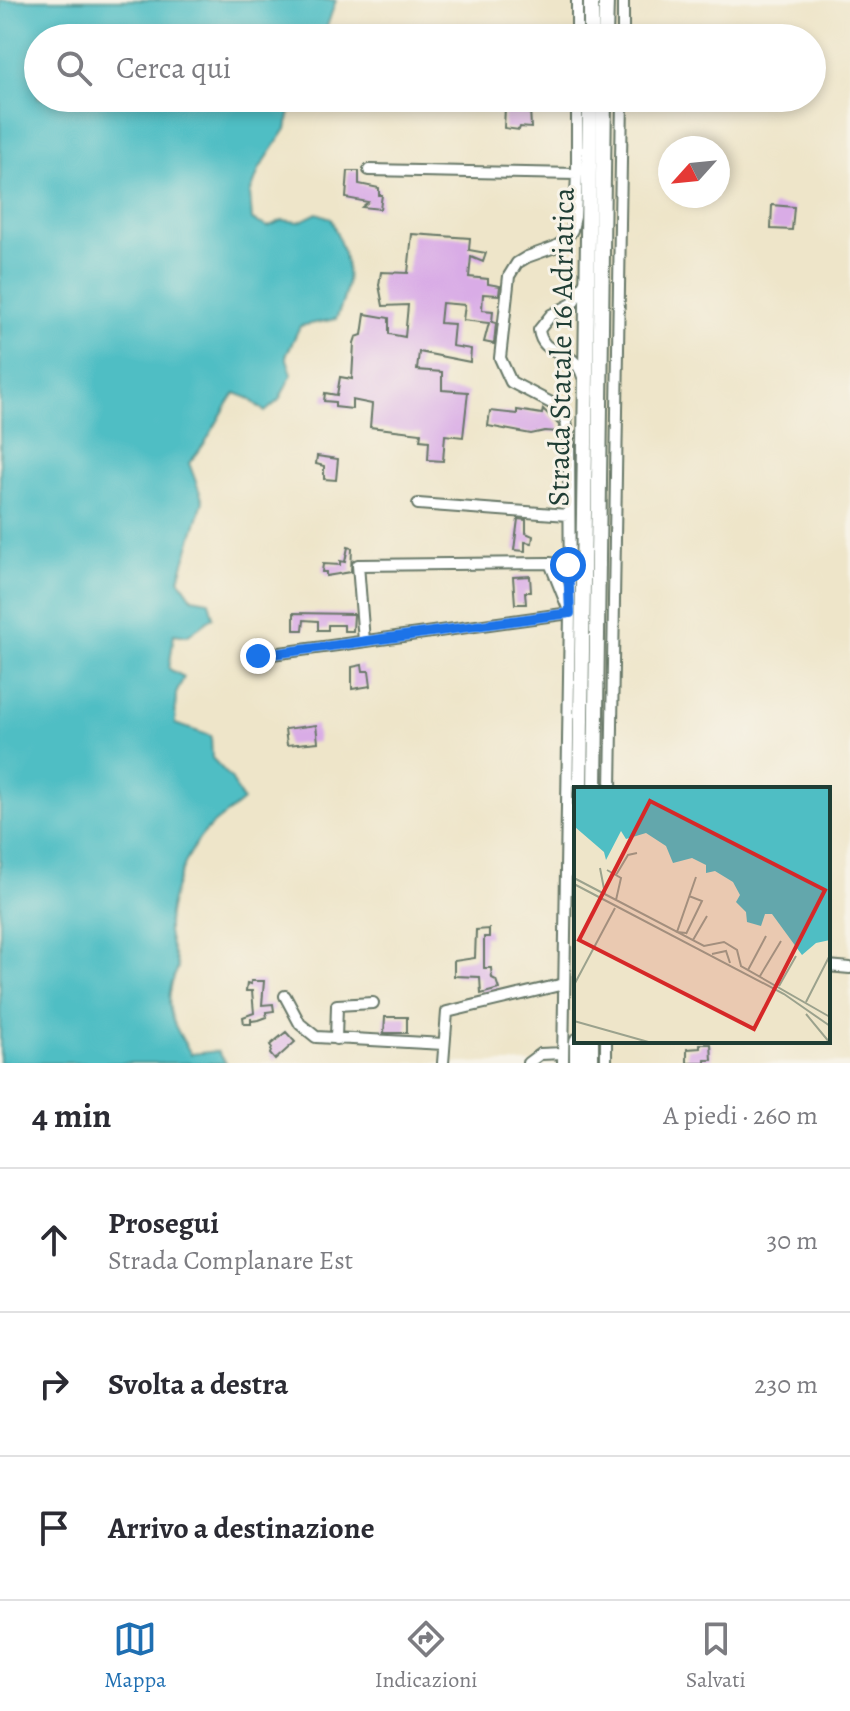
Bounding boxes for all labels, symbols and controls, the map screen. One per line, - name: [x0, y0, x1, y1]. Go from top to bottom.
- search box: [24, 24, 826, 112]
- icon: search: [52, 46, 96, 90]
- text: Cerca qui: [116, 48, 231, 88]
- north arrow: [658, 136, 730, 208]
- street label: Strada Statale 16 Adriatica: [538, 187, 584, 507]
- route start: [550, 547, 586, 583]
- route end: [240, 638, 276, 674]
- inset map: [574, 787, 830, 1043]
- text: 4 min: [32, 1092, 111, 1139]
- text: A piedi · 260 m: [663, 1098, 818, 1133]
- text: Prosegui: [108, 1203, 219, 1243]
- icon: ahead: [32, 1218, 76, 1262]
- text: 30 m: [767, 1223, 818, 1258]
- text: Strada Complanare Est: [108, 1243, 353, 1278]
- icon: right: [32, 1362, 76, 1406]
- text: Svolta a destra: [108, 1364, 289, 1404]
- text: 230 m: [754, 1367, 818, 1402]
- icon: arrive: [32, 1506, 76, 1550]
- text: Arrivo a destinazione: [108, 1508, 375, 1548]
- tab: Mappa: [104, 1617, 166, 1695]
- tab: Indicazioni: [375, 1617, 477, 1695]
- tab: Salvati: [686, 1617, 746, 1695]

